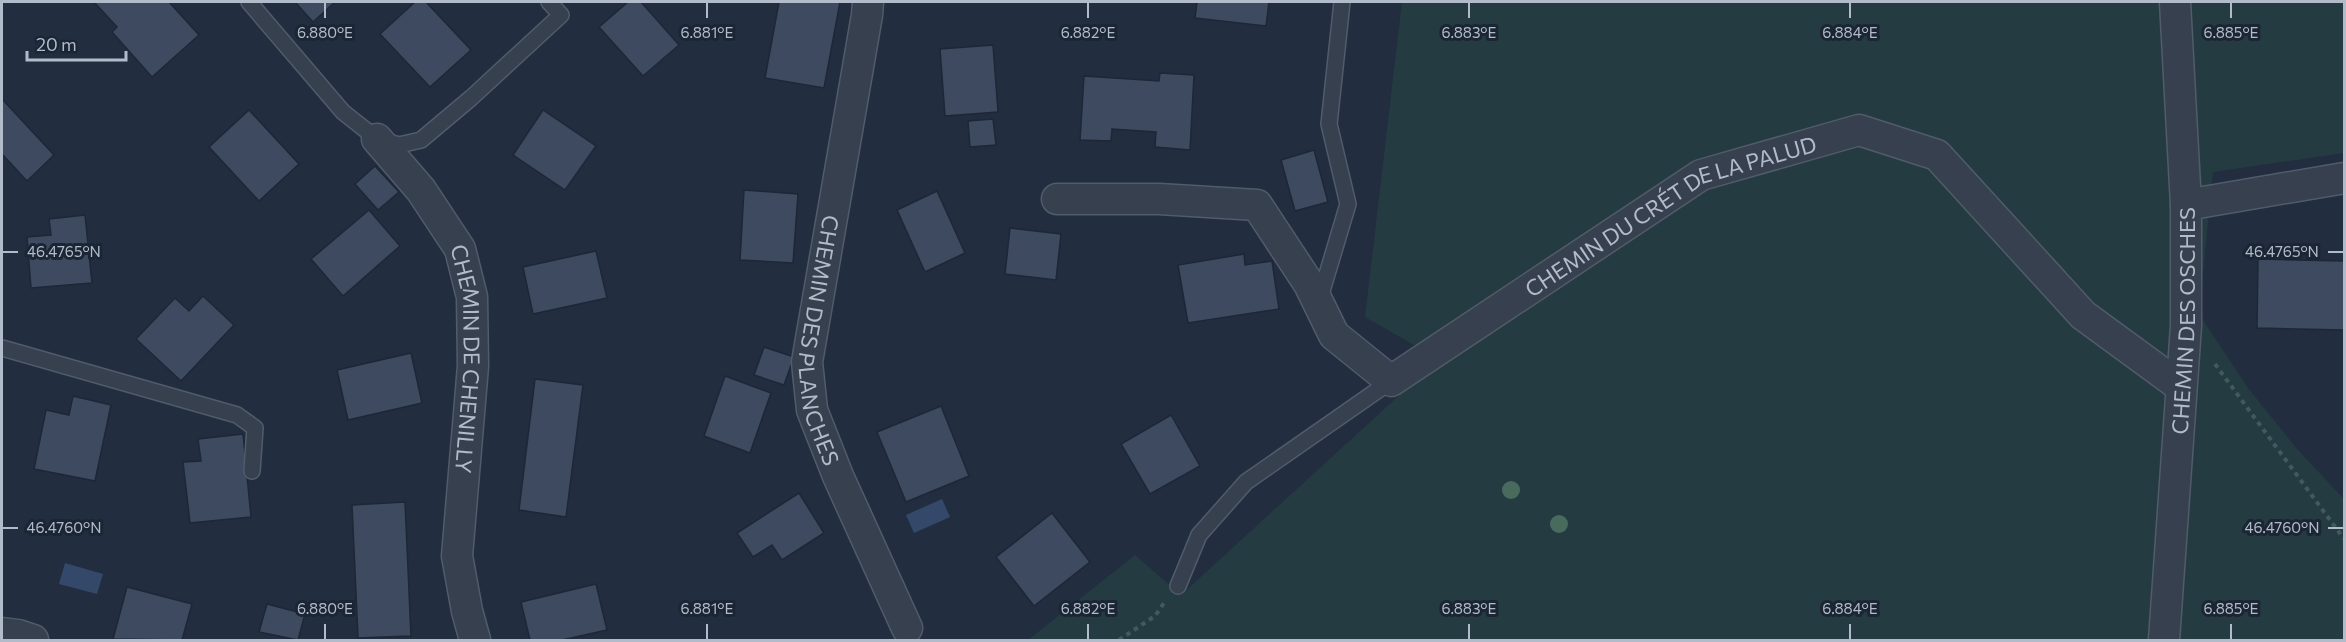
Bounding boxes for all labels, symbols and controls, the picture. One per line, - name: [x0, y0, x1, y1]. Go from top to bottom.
- text: 6.880°E: [297, 23, 353, 41]
- text: 6.881°E: [681, 23, 734, 41]
- text: 6.882°E: [1061, 23, 1115, 41]
- text: 6.883°E: [1442, 23, 1496, 41]
- text: 6.884°E: [1822, 23, 1878, 41]
- text: 6.885°E: [2204, 23, 2259, 41]
- scale bar: [27, 24, 126, 62]
- text: 20 m: [36, 33, 77, 55]
- street label: CHEMIN DU CRÉT DE LA PALUD: [1519, 129, 1819, 302]
- street label: CHEMIN DES OSCHES: [2165, 207, 2200, 435]
- street label: CHEMIN DES PLANCHES: [793, 213, 846, 469]
- street label: CHEMIN DE CHENILLY: [446, 241, 487, 475]
- text: 46.4765°N: [27, 242, 101, 260]
- text: 46.4765°N: [2245, 242, 2319, 260]
- text: 46.4760°N: [27, 518, 101, 536]
- text: 46.4760°N: [2245, 518, 2319, 536]
- text: 6.880°E: [297, 599, 353, 617]
- text: 6.881°E: [681, 599, 734, 617]
- text: 6.882°E: [1061, 599, 1115, 617]
- text: 6.883°E: [1442, 599, 1496, 617]
- text: 6.884°E: [1822, 599, 1878, 617]
- text: 6.885°E: [2204, 599, 2259, 617]

